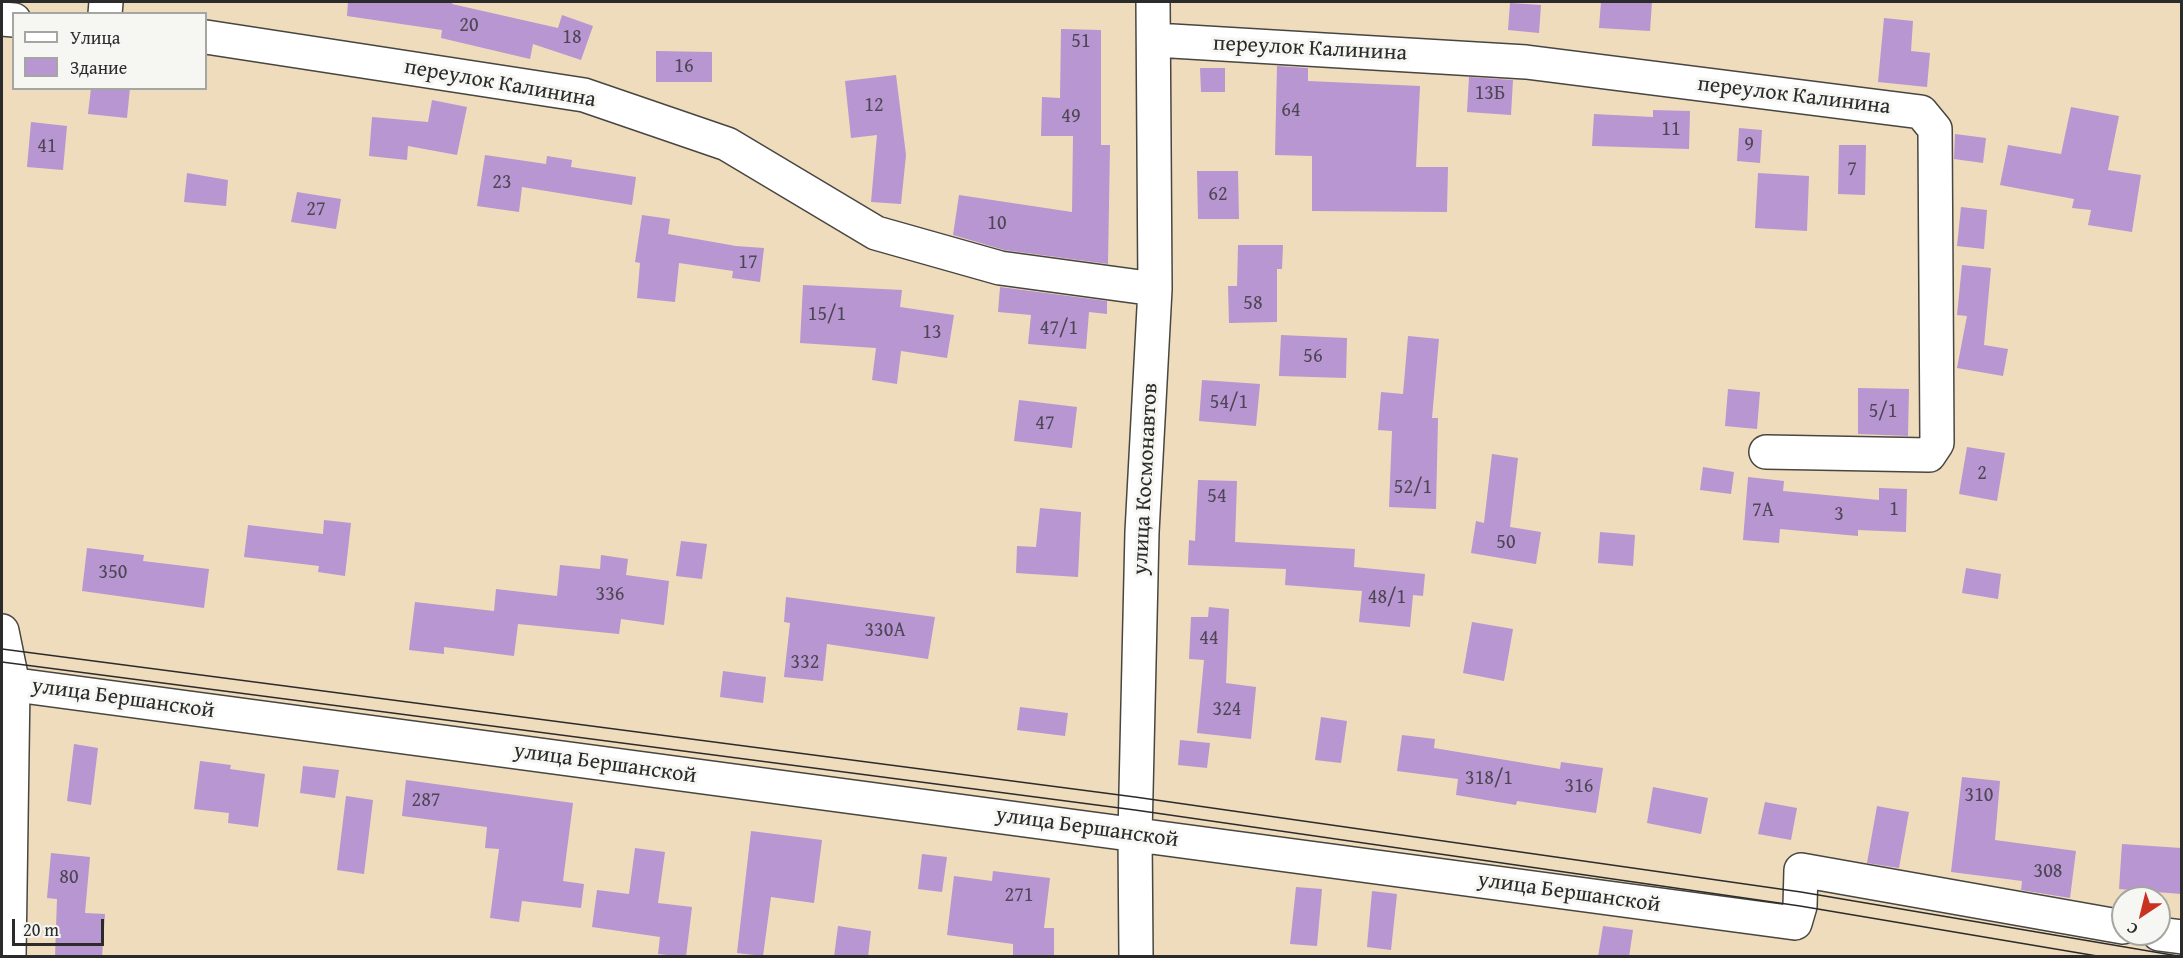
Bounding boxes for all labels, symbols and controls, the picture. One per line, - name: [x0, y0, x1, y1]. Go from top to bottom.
- legend: [12, 12, 207, 90]
- house number: 20: [459, 14, 479, 38]
- text: Улица: [70, 24, 120, 51]
- house number: 18: [562, 26, 582, 50]
- house number: 51: [1071, 30, 1091, 54]
- street label: переулок Калинина: [1212, 31, 1408, 67]
- text: Здание: [70, 54, 127, 81]
- street label: переулок Калинина: [402, 54, 598, 114]
- house number: 16: [674, 55, 694, 79]
- street label: переулок Калинина: [1696, 71, 1892, 121]
- house number: 13Б: [1475, 82, 1505, 106]
- house number: 12: [864, 94, 884, 118]
- house number: 64: [1281, 99, 1301, 123]
- house number: 49: [1061, 105, 1081, 129]
- house number: 11: [1661, 118, 1681, 142]
- house number: 9: [1744, 133, 1754, 157]
- house number: 41: [37, 135, 57, 159]
- house number: 7: [1847, 158, 1857, 182]
- house number: 23: [492, 171, 512, 195]
- house number: 62: [1208, 183, 1228, 207]
- house number: 27: [306, 198, 326, 222]
- house number: 10: [987, 212, 1007, 236]
- house number: 17: [738, 251, 758, 275]
- house number: 58: [1243, 292, 1263, 316]
- house number: 15/1: [808, 303, 846, 327]
- house number: 47/1: [1040, 317, 1078, 341]
- house number: 13: [922, 321, 942, 345]
- house number: 56: [1303, 345, 1323, 369]
- street label: улица Космонавтов: [1128, 382, 1164, 576]
- house number: 54/1: [1210, 391, 1248, 415]
- house number: 5/1: [1869, 400, 1897, 424]
- house number: 47: [1035, 412, 1055, 436]
- house number: 2: [1977, 462, 1987, 486]
- house number: 52/1: [1394, 476, 1432, 500]
- house number: 54: [1207, 485, 1227, 509]
- house number: 1: [1889, 498, 1899, 522]
- house number: 7А: [1752, 499, 1774, 523]
- house number: 3: [1834, 503, 1844, 527]
- house number: 50: [1496, 531, 1516, 555]
- house number: 350: [99, 561, 127, 585]
- house number: 336: [596, 583, 624, 607]
- house number: 48/1: [1368, 586, 1406, 610]
- house number: 330А: [864, 619, 906, 643]
- house number: 44: [1199, 627, 1219, 651]
- house number: 332: [791, 651, 819, 675]
- street label: улица Бершанской: [30, 673, 216, 725]
- house number: 324: [1213, 698, 1241, 722]
- street label: улица Бершанской: [512, 738, 698, 790]
- house number: 318/1: [1465, 767, 1513, 791]
- house number: 316: [1565, 775, 1593, 799]
- house number: 310: [1965, 784, 1993, 808]
- house number: 287: [412, 789, 440, 813]
- street label: улица Бершанской: [994, 802, 1180, 854]
- house number: 308: [2034, 860, 2062, 884]
- house number: 80: [59, 866, 79, 890]
- street label: улица Бершанской: [1476, 867, 1662, 919]
- house number: 271: [1005, 884, 1033, 908]
- north arrow: [2111, 886, 2171, 946]
- scale bar: [15, 907, 106, 945]
- text: 20 m: [23, 916, 59, 943]
- text: С: [2121, 917, 2142, 942]

